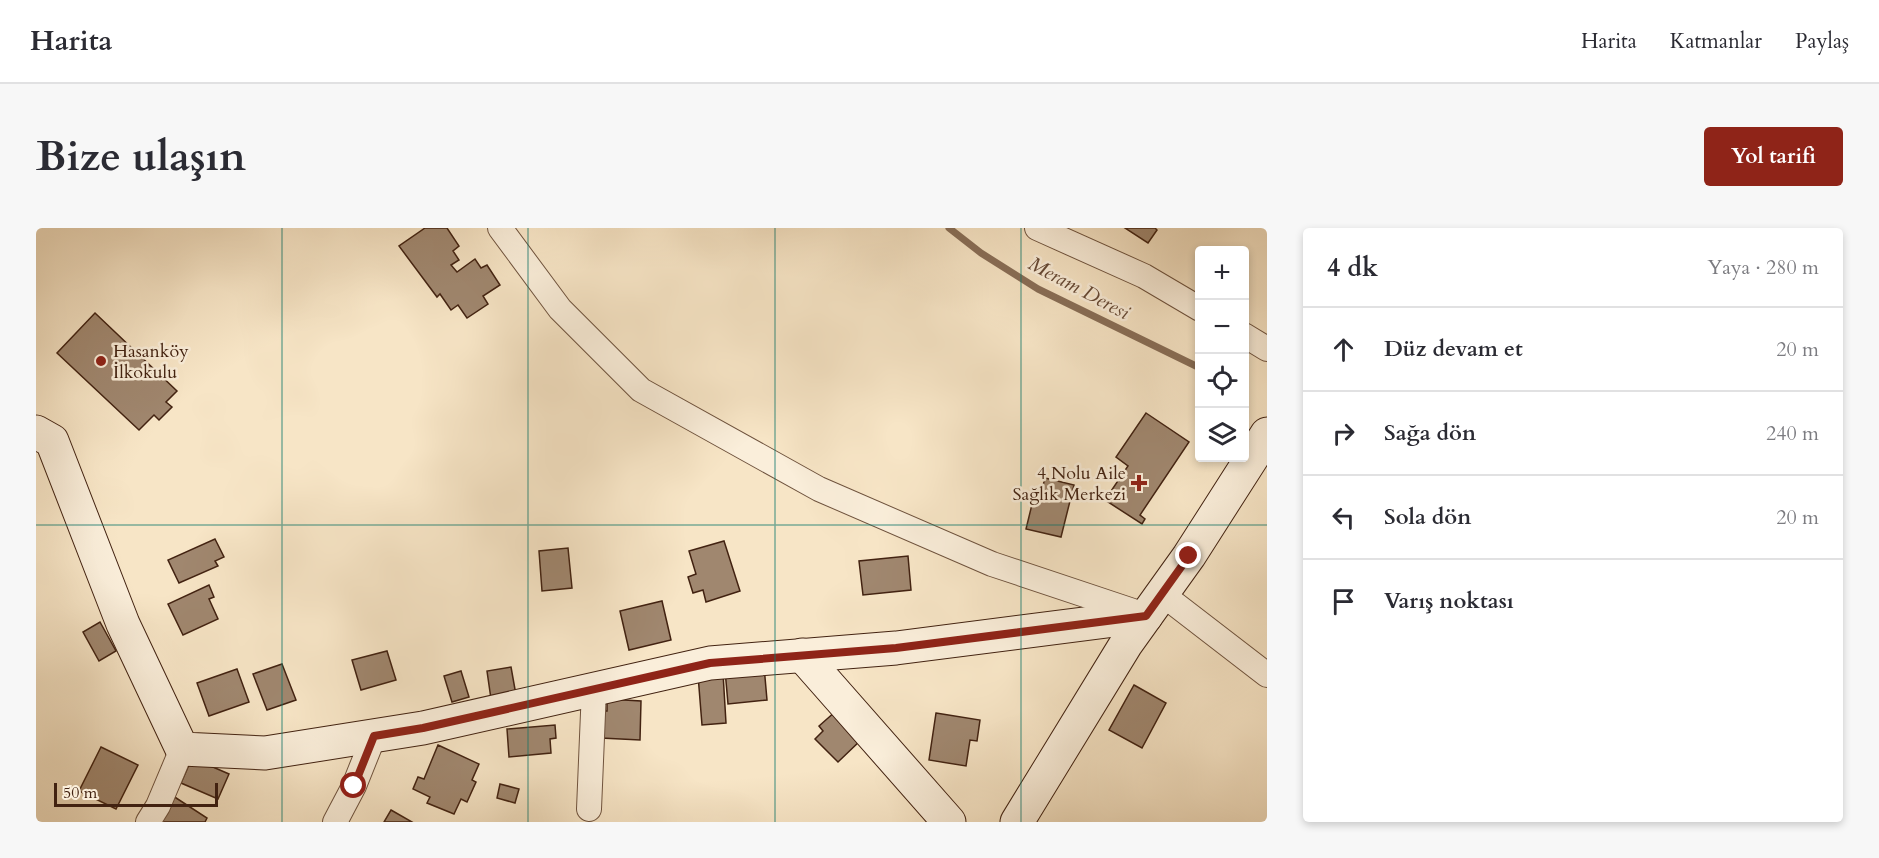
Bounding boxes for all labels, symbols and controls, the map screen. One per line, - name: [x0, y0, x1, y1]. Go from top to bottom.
- text: Harita: [30, 22, 113, 60]
- text: Harita: [1581, 27, 1637, 56]
- text: Katmanlar: [1670, 27, 1762, 56]
- text: Paylaş: [1795, 27, 1849, 56]
- button: Yol tarifi: [1704, 127, 1843, 186]
- text: Bize ulaşın: [36, 128, 246, 185]
- map controls: [1195, 246, 1249, 462]
- button: +: [1195, 246, 1249, 300]
- water label: Meram Deresi: [1024, 250, 1135, 326]
- text: 4 dk: [1327, 250, 1378, 285]
- text: Yaya · 280 m: [1707, 254, 1819, 281]
- button: −: [1195, 300, 1249, 354]
- icon: ahead: [1327, 333, 1360, 366]
- text: Düz devam et: [1384, 334, 1523, 364]
- text: 20 m: [1776, 336, 1819, 363]
- place label: Hasanköy İlkokulu: [113, 339, 189, 385]
- marker: Hasanköy İlkokulu: [94, 354, 108, 368]
- button: locate: [1195, 354, 1249, 408]
- button: layers: [1195, 408, 1249, 462]
- icon: right: [1327, 417, 1360, 450]
- text: Sağa dön: [1384, 418, 1476, 448]
- text: 240 m: [1766, 420, 1819, 447]
- place label: 4 Nolu Aile Sağlık Merkezi: [1012, 461, 1126, 507]
- marker: 4 Nolu Aile Sağlık Merkezi: [1130, 474, 1148, 492]
- icon: left: [1327, 501, 1360, 534]
- text: Sola dön: [1384, 502, 1471, 532]
- text: 20 m: [1776, 504, 1819, 531]
- route end: [1175, 542, 1201, 568]
- icon: arrive: [1327, 585, 1360, 618]
- text: Varış noktası: [1384, 586, 1514, 616]
- route start: [340, 772, 366, 798]
- scale bar: [54, 780, 218, 808]
- text: 50 m: [63, 782, 97, 804]

